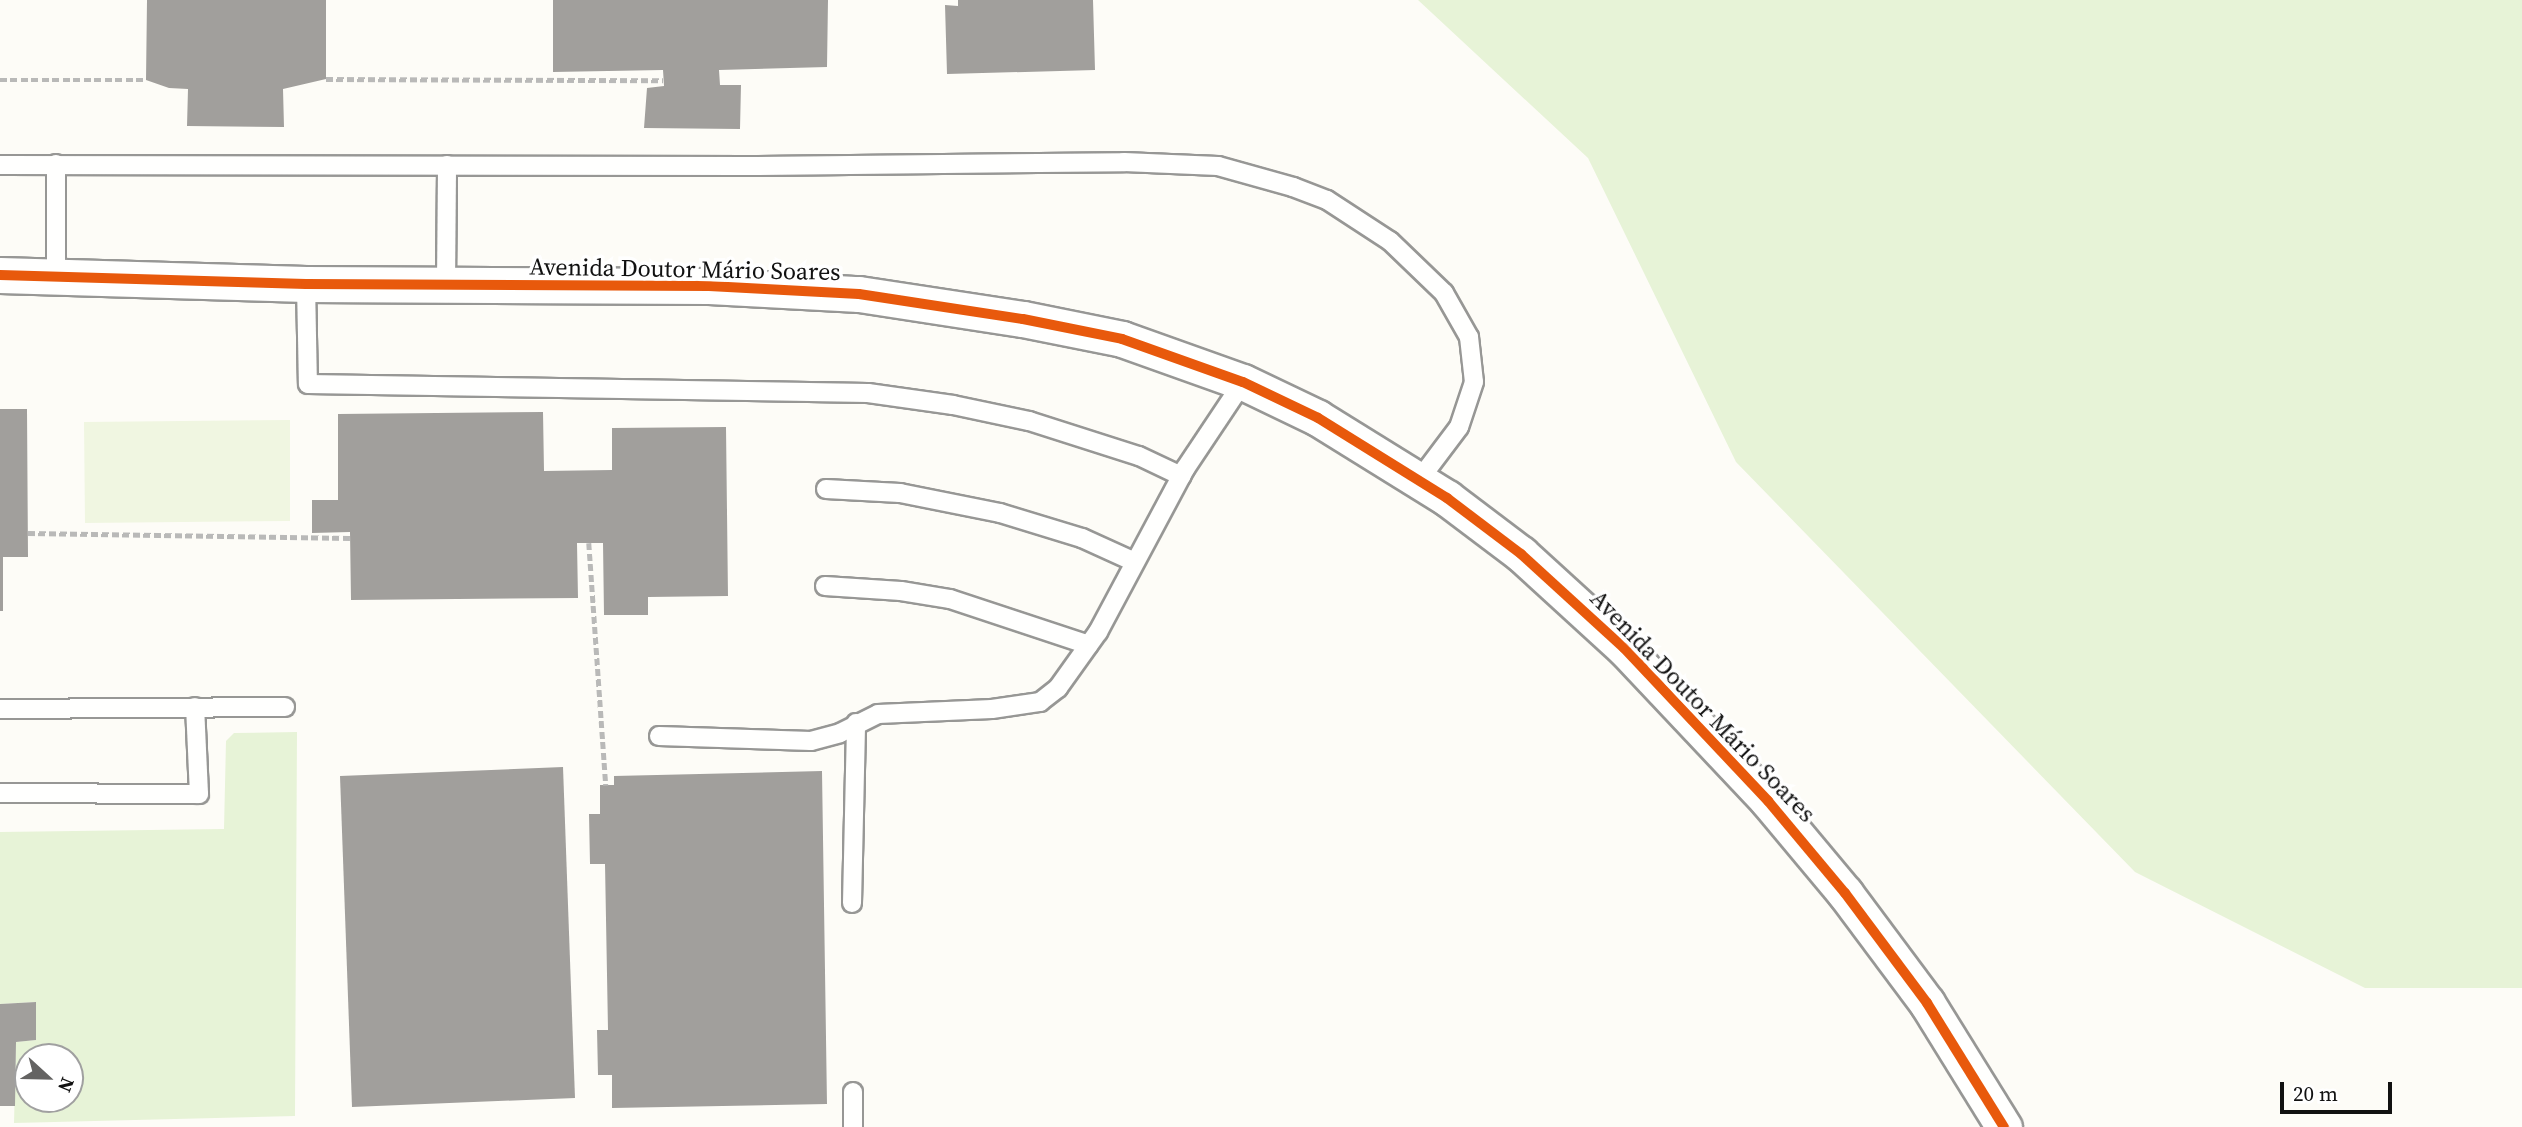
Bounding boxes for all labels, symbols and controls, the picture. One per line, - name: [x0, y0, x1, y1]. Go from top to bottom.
- street label: Avenida Doutor Mário Soares: [529, 252, 841, 286]
- street label: Avenida Doutor Mário Soares: [1584, 584, 1822, 828]
- north arrow: [14, 1043, 84, 1113]
- scale bar: [2284, 1068, 2396, 1112]
- text: N: [52, 1074, 81, 1096]
- text: 20 m: [2293, 1079, 2338, 1108]

